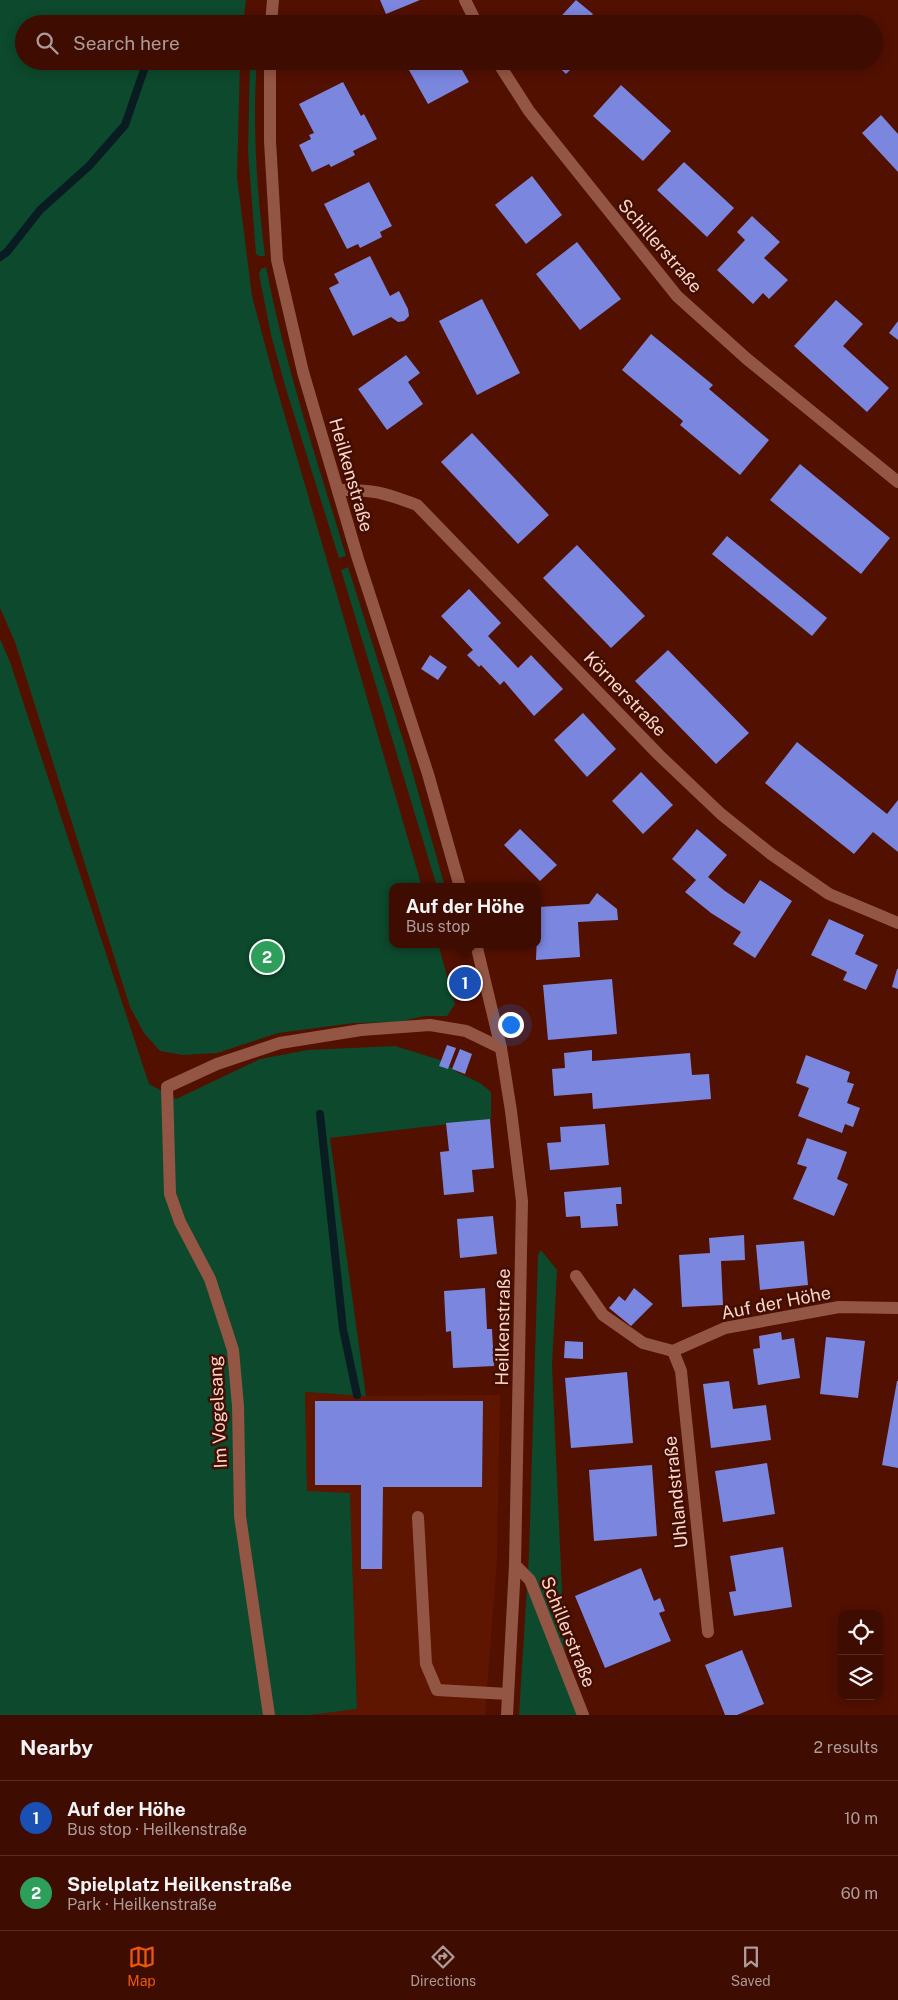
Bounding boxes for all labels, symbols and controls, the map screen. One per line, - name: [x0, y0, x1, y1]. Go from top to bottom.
- search box: [15, 15, 883, 70]
- icon: search: [33, 29, 61, 57]
- text: Search here: [73, 32, 180, 54]
- street label: Schillerstraße: [614, 194, 707, 297]
- street label: Heilkenstraße: [325, 416, 378, 534]
- street label: Körnerstraße: [580, 647, 671, 740]
- popup: [389, 883, 541, 948]
- text: Auf der Höhe: [406, 895, 524, 917]
- text: Bus stop: [406, 917, 470, 936]
- pin: 2: [251, 938, 283, 976]
- pin: 1: [449, 964, 481, 1002]
- your location: [498, 1012, 524, 1038]
- street label: Heilkenstraße: [491, 1268, 514, 1386]
- street label: Auf der Höhe: [719, 1282, 832, 1323]
- street label: Im Vogelsang: [204, 1355, 231, 1469]
- street label: Uhlandstraße: [659, 1435, 692, 1549]
- street label: Schillerstraße: [537, 1573, 600, 1690]
- map controls: [838, 1610, 883, 1700]
- button: locate: [838, 1610, 883, 1655]
- button: layers: [838, 1655, 883, 1700]
- text: Nearby: [20, 1735, 93, 1760]
- text: 2 results: [813, 1738, 878, 1757]
- text: Auf der Höhe: [67, 1798, 186, 1820]
- text: 1: [33, 1809, 39, 1828]
- text: 10 m: [844, 1809, 878, 1828]
- text: Bus stop · Heilkenstraße: [67, 1820, 247, 1839]
- text: Spielplatz Heilkenstraße: [67, 1873, 292, 1895]
- text: 2: [31, 1884, 41, 1903]
- text: 60 m: [841, 1884, 878, 1903]
- text: Park · Heilkenstraße: [67, 1895, 217, 1914]
- tab: Map: [127, 1943, 156, 1989]
- tab: Directions: [410, 1943, 476, 1989]
- tab: Saved: [731, 1943, 771, 1989]

